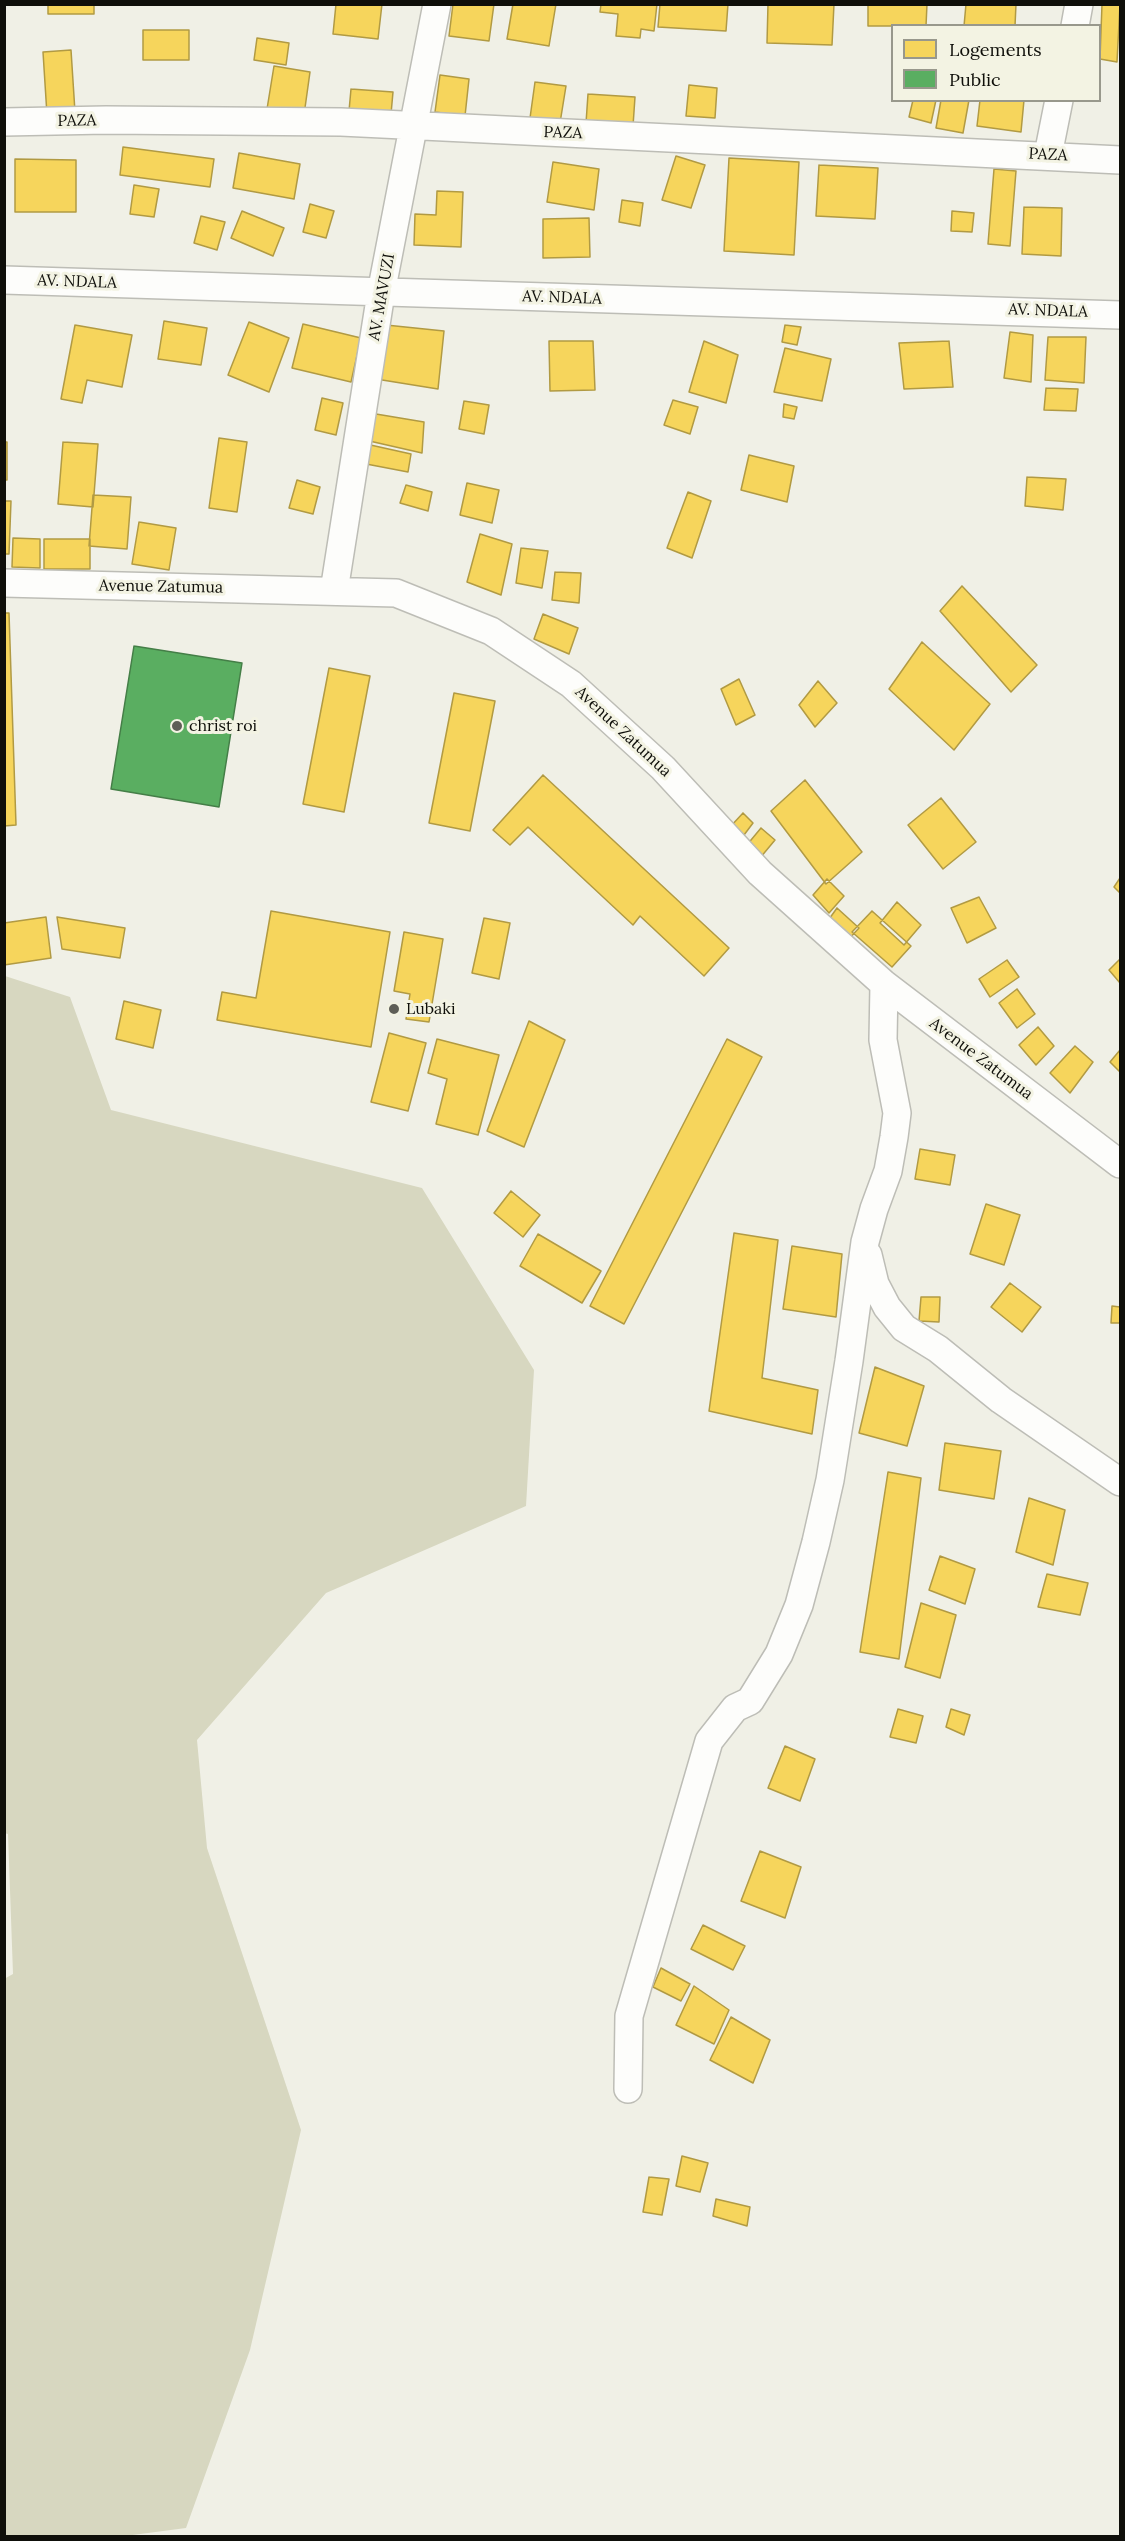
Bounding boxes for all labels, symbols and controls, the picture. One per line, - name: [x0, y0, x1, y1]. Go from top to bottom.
- legend: [891, 24, 1101, 102]
- text: Logements: [949, 38, 1041, 61]
- text: Public: [949, 68, 1001, 91]
- street label: PAZA: [57, 111, 97, 131]
- street label: PAZA: [543, 123, 583, 143]
- street label: PAZA: [1028, 144, 1068, 166]
- street label: AV. MAVUZI: [365, 252, 399, 342]
- street label: AV. NDALA: [37, 271, 117, 293]
- street label: AV. NDALA: [522, 287, 602, 309]
- street label: AV. NDALA: [1008, 300, 1088, 322]
- street label: Avenue Zatumua: [99, 576, 223, 598]
- street label: Avenue Zatumua: [571, 683, 675, 781]
- place label: christ roi: [189, 716, 257, 736]
- marker: christ roi: [170, 719, 184, 733]
- place label: Lubaki: [406, 999, 455, 1019]
- marker: Lubaki: [387, 1002, 401, 1016]
- street label: Avenue Zatumua: [926, 1014, 1036, 1104]

